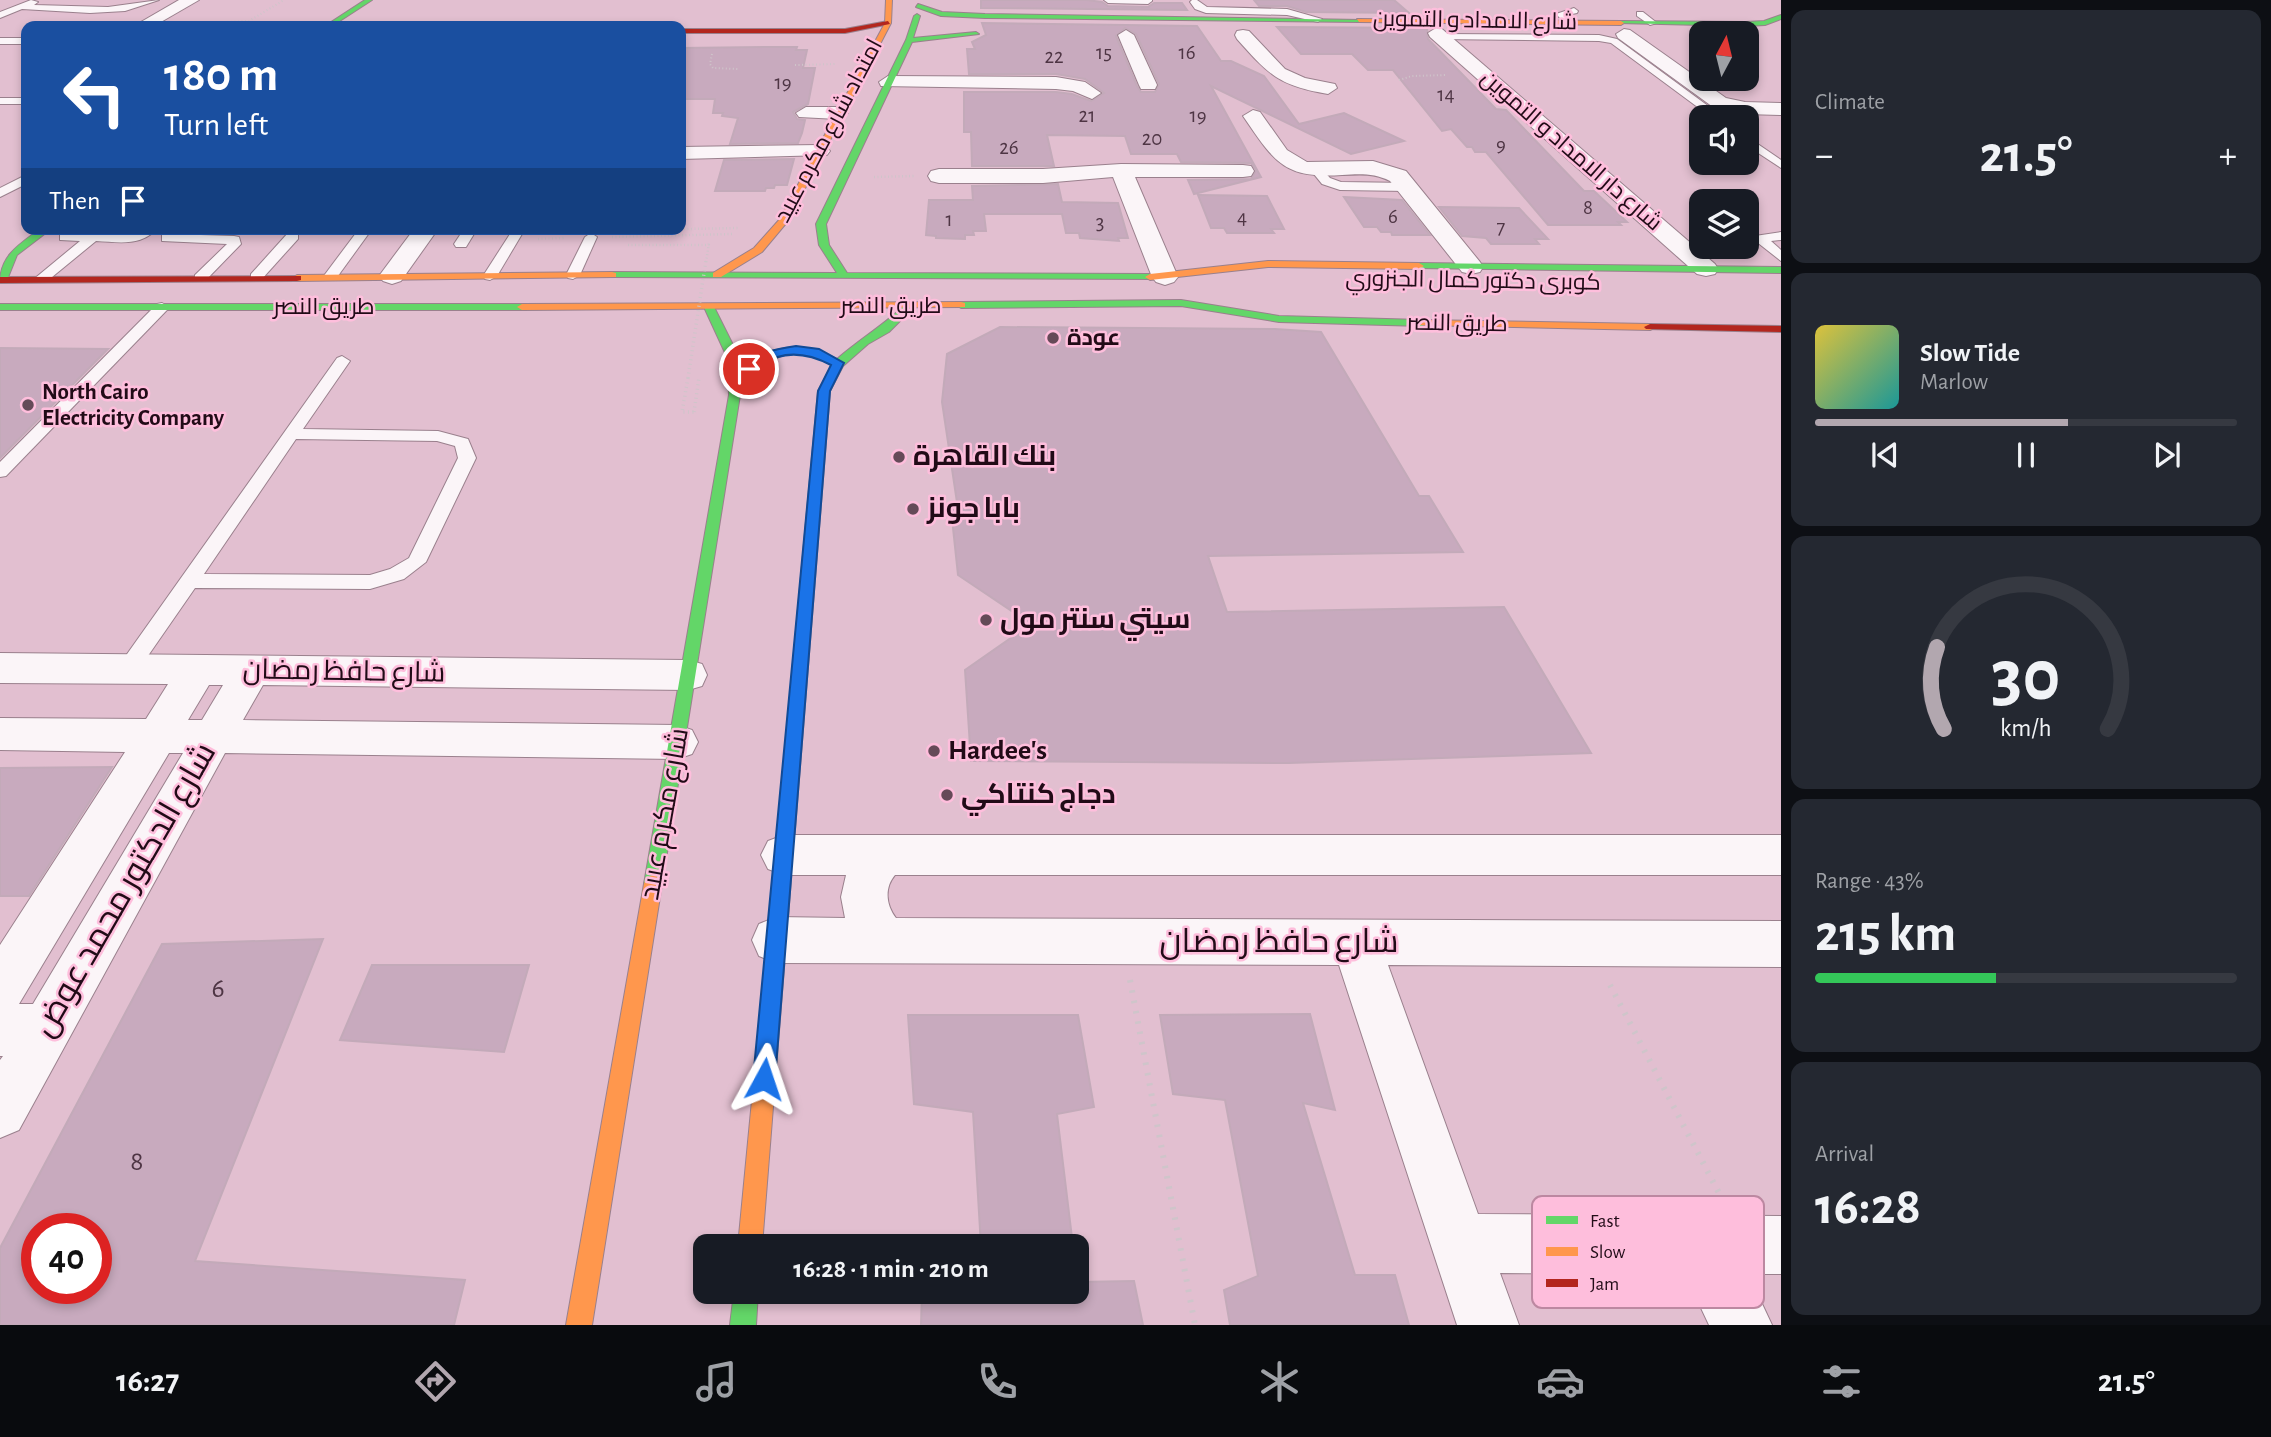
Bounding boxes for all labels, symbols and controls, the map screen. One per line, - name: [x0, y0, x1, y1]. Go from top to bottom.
- street label: شارع الامداد و التموين: [1373, 7, 1577, 37]
- north arrow: [1689, 21, 1759, 91]
- map controls: [1689, 21, 1759, 259]
- street label: امتداد شارع مكرم عبيد: [770, 35, 890, 228]
- house number: 15: [1096, 42, 1112, 63]
- house number: 16: [1178, 42, 1196, 63]
- house number: 22: [1044, 46, 1064, 67]
- icon: left: [49, 49, 140, 140]
- text: 180 m: [164, 51, 278, 100]
- street label: شارع دار الامداد و التموين: [1474, 66, 1666, 238]
- house number: 19: [774, 72, 792, 93]
- house number: 14: [1437, 84, 1455, 105]
- text: Climate: [1815, 91, 1885, 114]
- house number: 21: [1079, 105, 1095, 126]
- house number: 19: [1189, 105, 1207, 126]
- button: sound: [1689, 105, 1759, 175]
- text: Turn left: [164, 109, 268, 141]
- house number: 20: [1142, 128, 1162, 149]
- text: 21.5°: [1980, 129, 2072, 181]
- house number: 9: [1496, 134, 1506, 155]
- house number: 26: [999, 137, 1019, 158]
- text: −: [1815, 137, 1833, 175]
- text: +: [2219, 137, 2237, 175]
- icon: arrive: [114, 182, 152, 220]
- text: Then: [49, 188, 100, 214]
- button: layers: [1689, 189, 1759, 259]
- house number: 8: [1583, 197, 1593, 218]
- house number: 6: [1388, 206, 1398, 227]
- house number: 4: [1237, 207, 1247, 228]
- house number: 1: [945, 209, 953, 230]
- house number: 3: [1096, 212, 1104, 233]
- house number: 7: [1497, 217, 1506, 238]
- street label: كوبرى دكتور كمال الجنزوري: [1345, 267, 1601, 300]
- street label: طريق النصر: [838, 295, 942, 319]
- street label: طريق النصر: [271, 296, 375, 320]
- street label: طريق النصر: [1404, 312, 1508, 337]
- place label: عودة: [1067, 327, 1120, 351]
- marker: عودة: [1045, 330, 1061, 346]
- pin: [719, 339, 779, 399]
- text: Slow Tide: [1920, 340, 2020, 366]
- icon: arrive: [730, 350, 768, 388]
- text: Marlow: [1920, 371, 1988, 394]
- place label: North Cairo Electricity Company: [42, 381, 225, 430]
- marker: North Cairo Electricity Company: [20, 397, 36, 413]
- icon: previous: [1866, 436, 1904, 474]
- icon: pause: [2007, 436, 2045, 474]
- icon: next: [2148, 436, 2186, 474]
- place label: بنك القاهرة: [913, 443, 1056, 472]
- marker: بنك القاهرة: [891, 449, 907, 465]
- place label: بابا جونز: [926, 495, 1020, 524]
- marker: بابا جونز: [905, 501, 921, 517]
- place label: سيتي سنتر مول: [1000, 606, 1191, 641]
- marker: سيتي سنتر مول: [978, 612, 994, 628]
- text: 30: [1991, 641, 2061, 714]
- street label: شارع حافظ رمضان: [242, 655, 446, 691]
- text: km/h: [2000, 715, 2052, 740]
- street label: شارع مكرم عبيد: [635, 726, 698, 903]
- street label: شارع الدكتور محمد عوض: [27, 737, 226, 1044]
- place label: Hardee's: [948, 737, 1047, 765]
- marker: Hardee's: [926, 743, 942, 759]
- place label: دجاج كنتاكي: [961, 781, 1116, 816]
- marker: دجاج كنتاكي: [939, 787, 955, 803]
- text: Range · 43%: [1815, 870, 1924, 893]
- text: 215 km: [1815, 908, 1956, 960]
- street label: شارع حافظ رمضان: [1160, 925, 1398, 963]
- house number: 6: [211, 975, 225, 1003]
- position arrow: [727, 1042, 801, 1116]
- text: Arrival: [1815, 1143, 1874, 1166]
- house number: 8: [130, 1148, 144, 1176]
- text: 16:28: [1815, 1181, 1921, 1233]
- legend: [1532, 1196, 1764, 1308]
- text: Fast: [1590, 1212, 1620, 1231]
- speed limit sign: 40: [21, 1213, 112, 1304]
- text: Slow: [1590, 1243, 1626, 1262]
- text: 16:28 · 1 min · 210 m: [793, 1256, 989, 1282]
- text: Jam: [1590, 1275, 1619, 1294]
- icon: directions: [411, 1357, 460, 1406]
- icon: music: [692, 1357, 741, 1406]
- icon: phone: [973, 1357, 1022, 1406]
- icon: climate: [1255, 1357, 1304, 1406]
- icon: car: [1536, 1357, 1585, 1406]
- icon: filters: [1817, 1357, 1866, 1406]
- text: 16:27: [116, 1365, 179, 1397]
- text: 21.5°: [2098, 1365, 2155, 1397]

